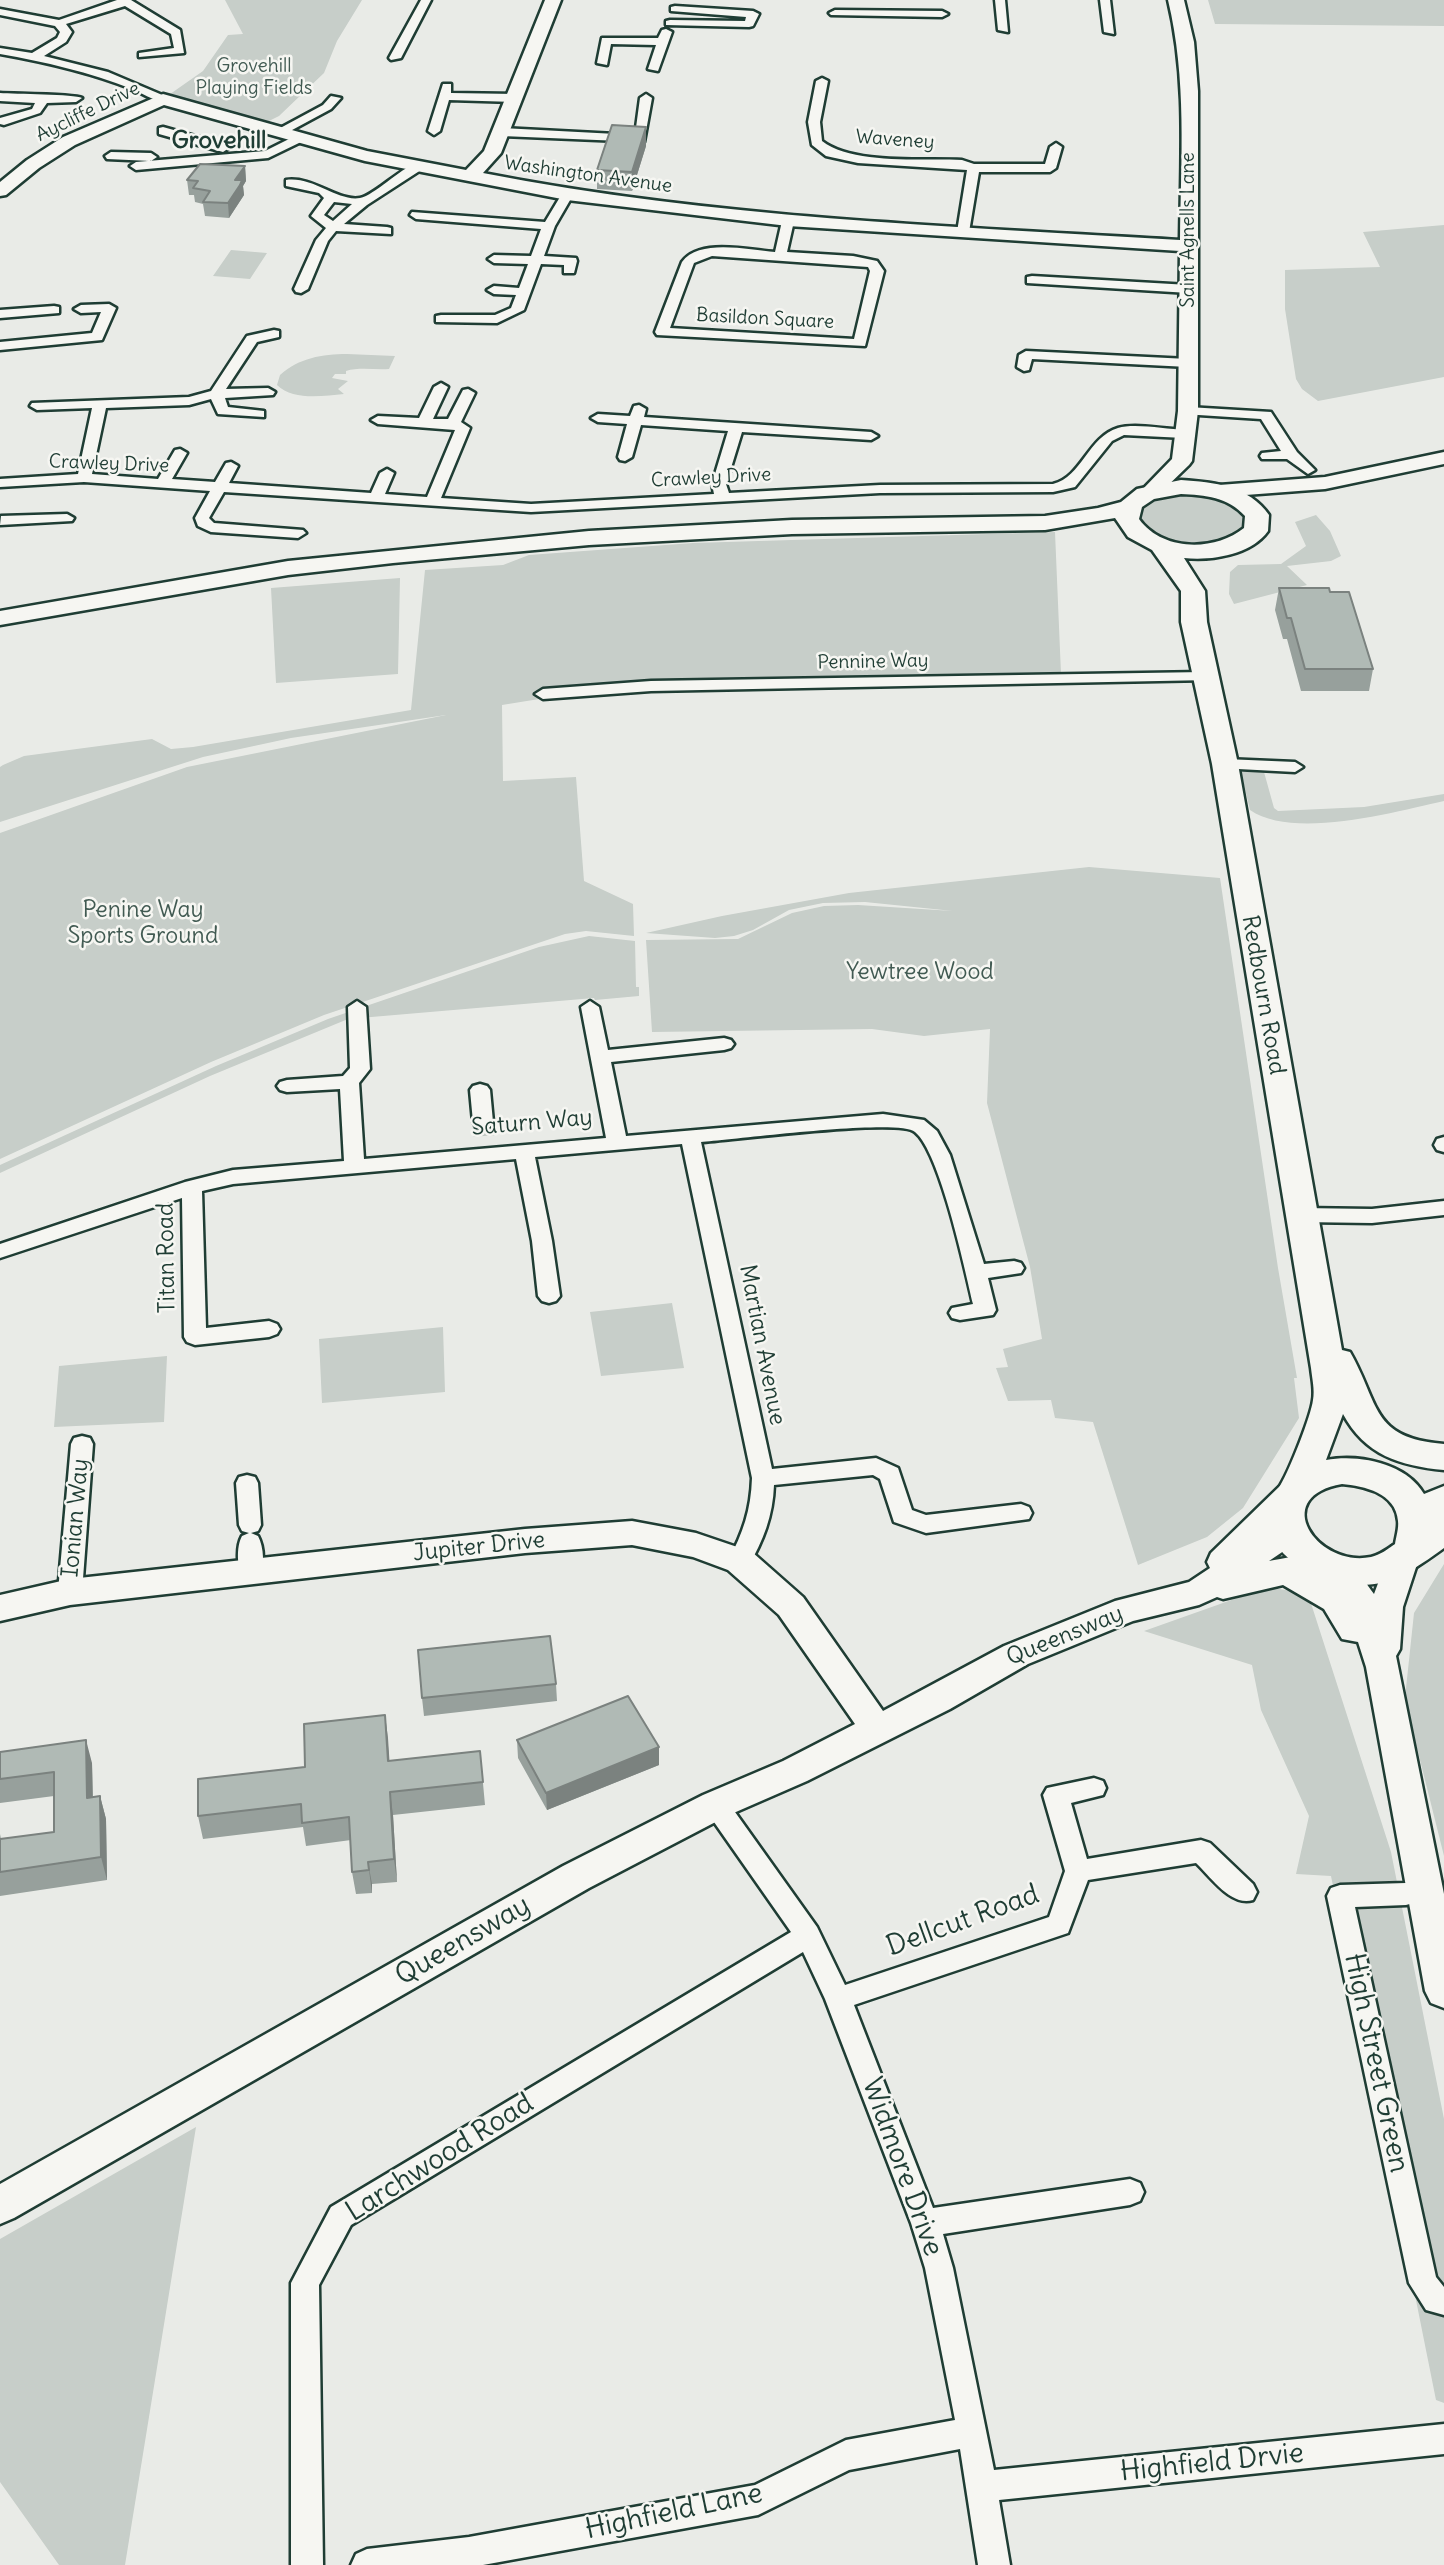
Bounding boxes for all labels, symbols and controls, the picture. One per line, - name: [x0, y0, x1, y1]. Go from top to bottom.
- park label: Grovehill Playing Fields: [196, 56, 312, 100]
- street label: Aycliffe Drive: [32, 77, 144, 147]
- street label: Waveney: [855, 126, 935, 154]
- district label: Grovehill: [172, 127, 266, 155]
- street label: Washington Avenue: [503, 152, 673, 198]
- street label: Saint Agnells Lane: [1178, 152, 1200, 308]
- street label: Basildon Square: [695, 304, 835, 334]
- street label: Crawley Drive: [48, 451, 170, 477]
- street label: Crawley Drive: [650, 463, 772, 493]
- street label: Pennine Way: [817, 650, 929, 674]
- park label: Penine Way Sports Ground: [68, 896, 218, 950]
- street label: Redbourn Road: [1235, 913, 1291, 1077]
- park label: Yewtree Wood: [846, 958, 994, 986]
- street label: Saturn Way: [470, 1104, 594, 1142]
- street label: Titan Road: [152, 1202, 182, 1314]
- street label: Martian Avenue: [733, 1262, 791, 1428]
- street label: Ionian Way: [57, 1458, 95, 1578]
- street label: Jupiter Drive: [412, 1526, 546, 1568]
- street label: Queensway: [1003, 1600, 1127, 1672]
- street label: Dellcut Road: [882, 1878, 1044, 1964]
- street label: Queensway: [390, 1889, 536, 1993]
- street label: High Street Green: [1336, 1950, 1416, 2176]
- street label: Widmore Drive: [854, 2073, 950, 2261]
- street label: Larchwood Road: [340, 2087, 540, 2229]
- street label: Highfield Drvie: [1119, 2437, 1305, 2489]
- street label: Highfield Lane: [582, 2477, 766, 2547]

